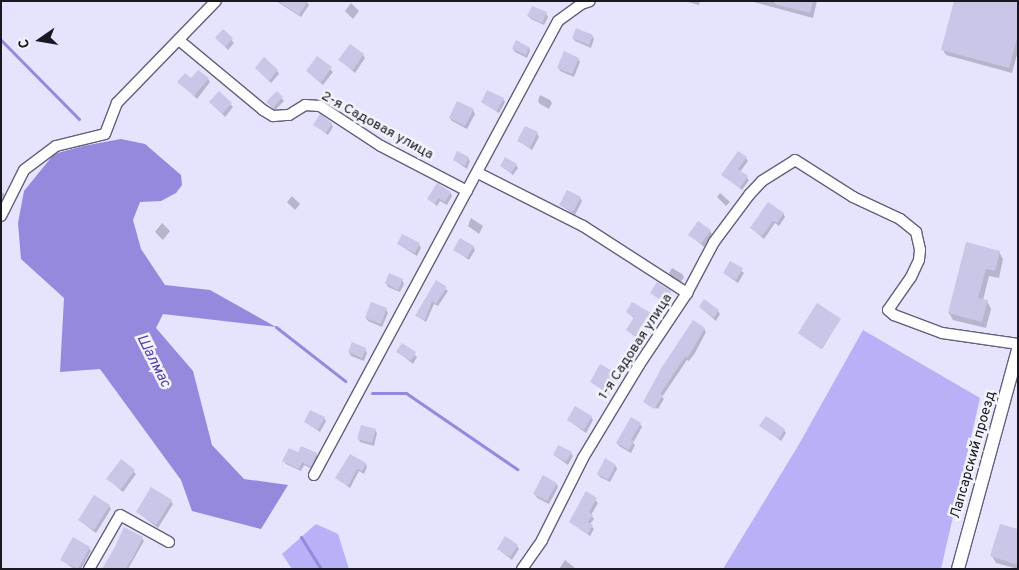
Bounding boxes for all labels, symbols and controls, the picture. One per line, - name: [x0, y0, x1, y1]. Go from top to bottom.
- north arrow: [15, 15, 65, 65]
- text: С: [16, 37, 34, 50]
- street label: 2-я Садовая улица: [318, 88, 436, 164]
- street label: 1-я Садовая улица: [596, 291, 676, 403]
- water label: Шалмас: [132, 332, 174, 390]
- street label: Лапсарский проезд: [948, 389, 1000, 521]

